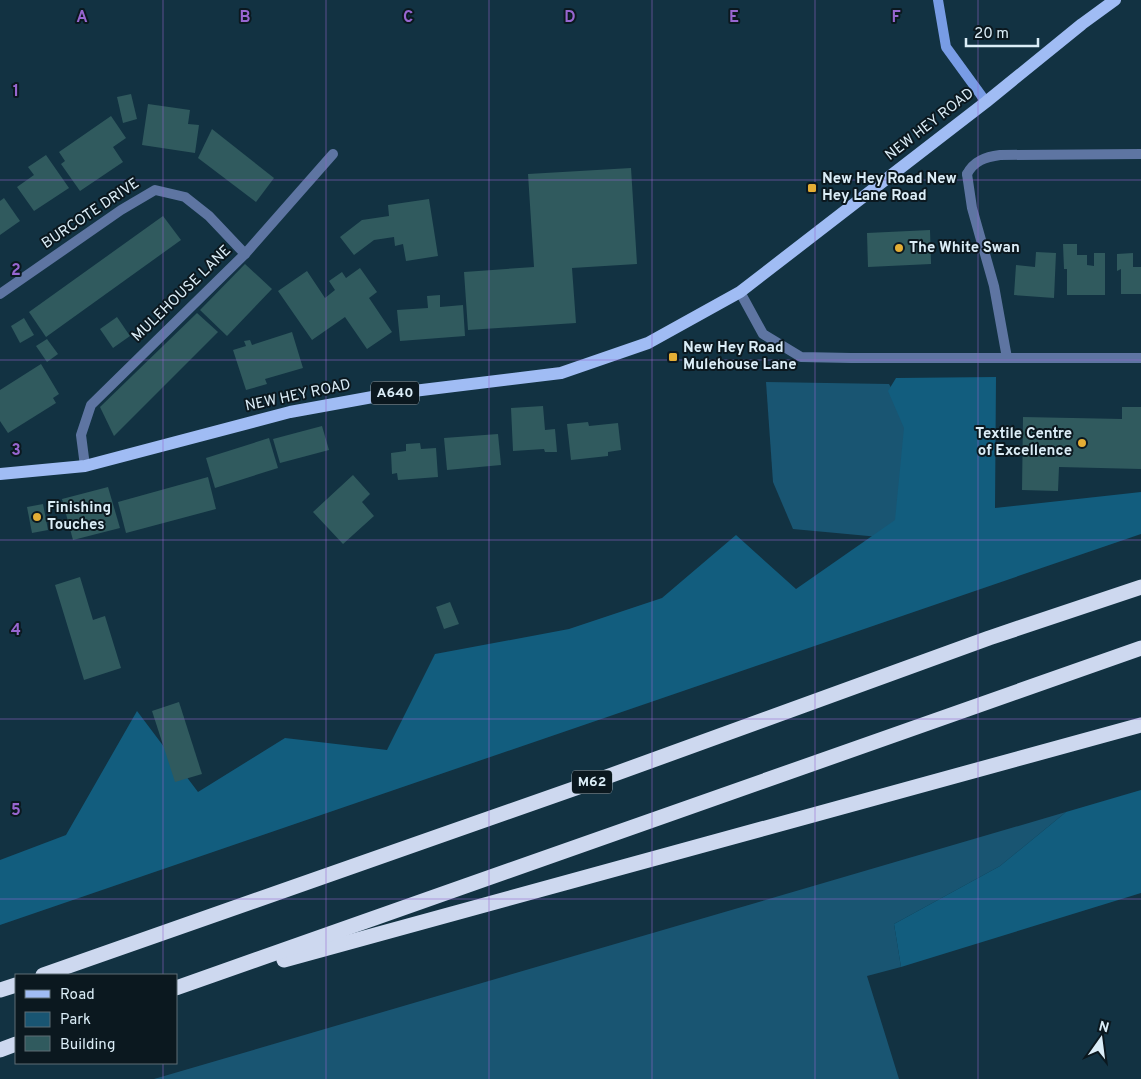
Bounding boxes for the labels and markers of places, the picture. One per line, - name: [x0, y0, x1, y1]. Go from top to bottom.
- place label: New Hey Road New Hey Lane Road: [822, 170, 957, 206]
- marker: New Hey Road New Hey Lane Road: [806, 182, 818, 194]
- place label: The White Swan: [909, 239, 1020, 258]
- marker: The White Swan: [893, 242, 905, 254]
- place label: New Hey Road Mulehouse Lane: [683, 339, 797, 375]
- marker: New Hey Road Mulehouse Lane: [667, 351, 679, 363]
- place label: Textile Centre of Excellence: [975, 425, 1072, 461]
- marker: Textile Centre of Excellence: [1076, 437, 1088, 449]
- place label: Finishing Touches: [47, 499, 111, 535]
- marker: Finishing Touches: [31, 511, 43, 523]

